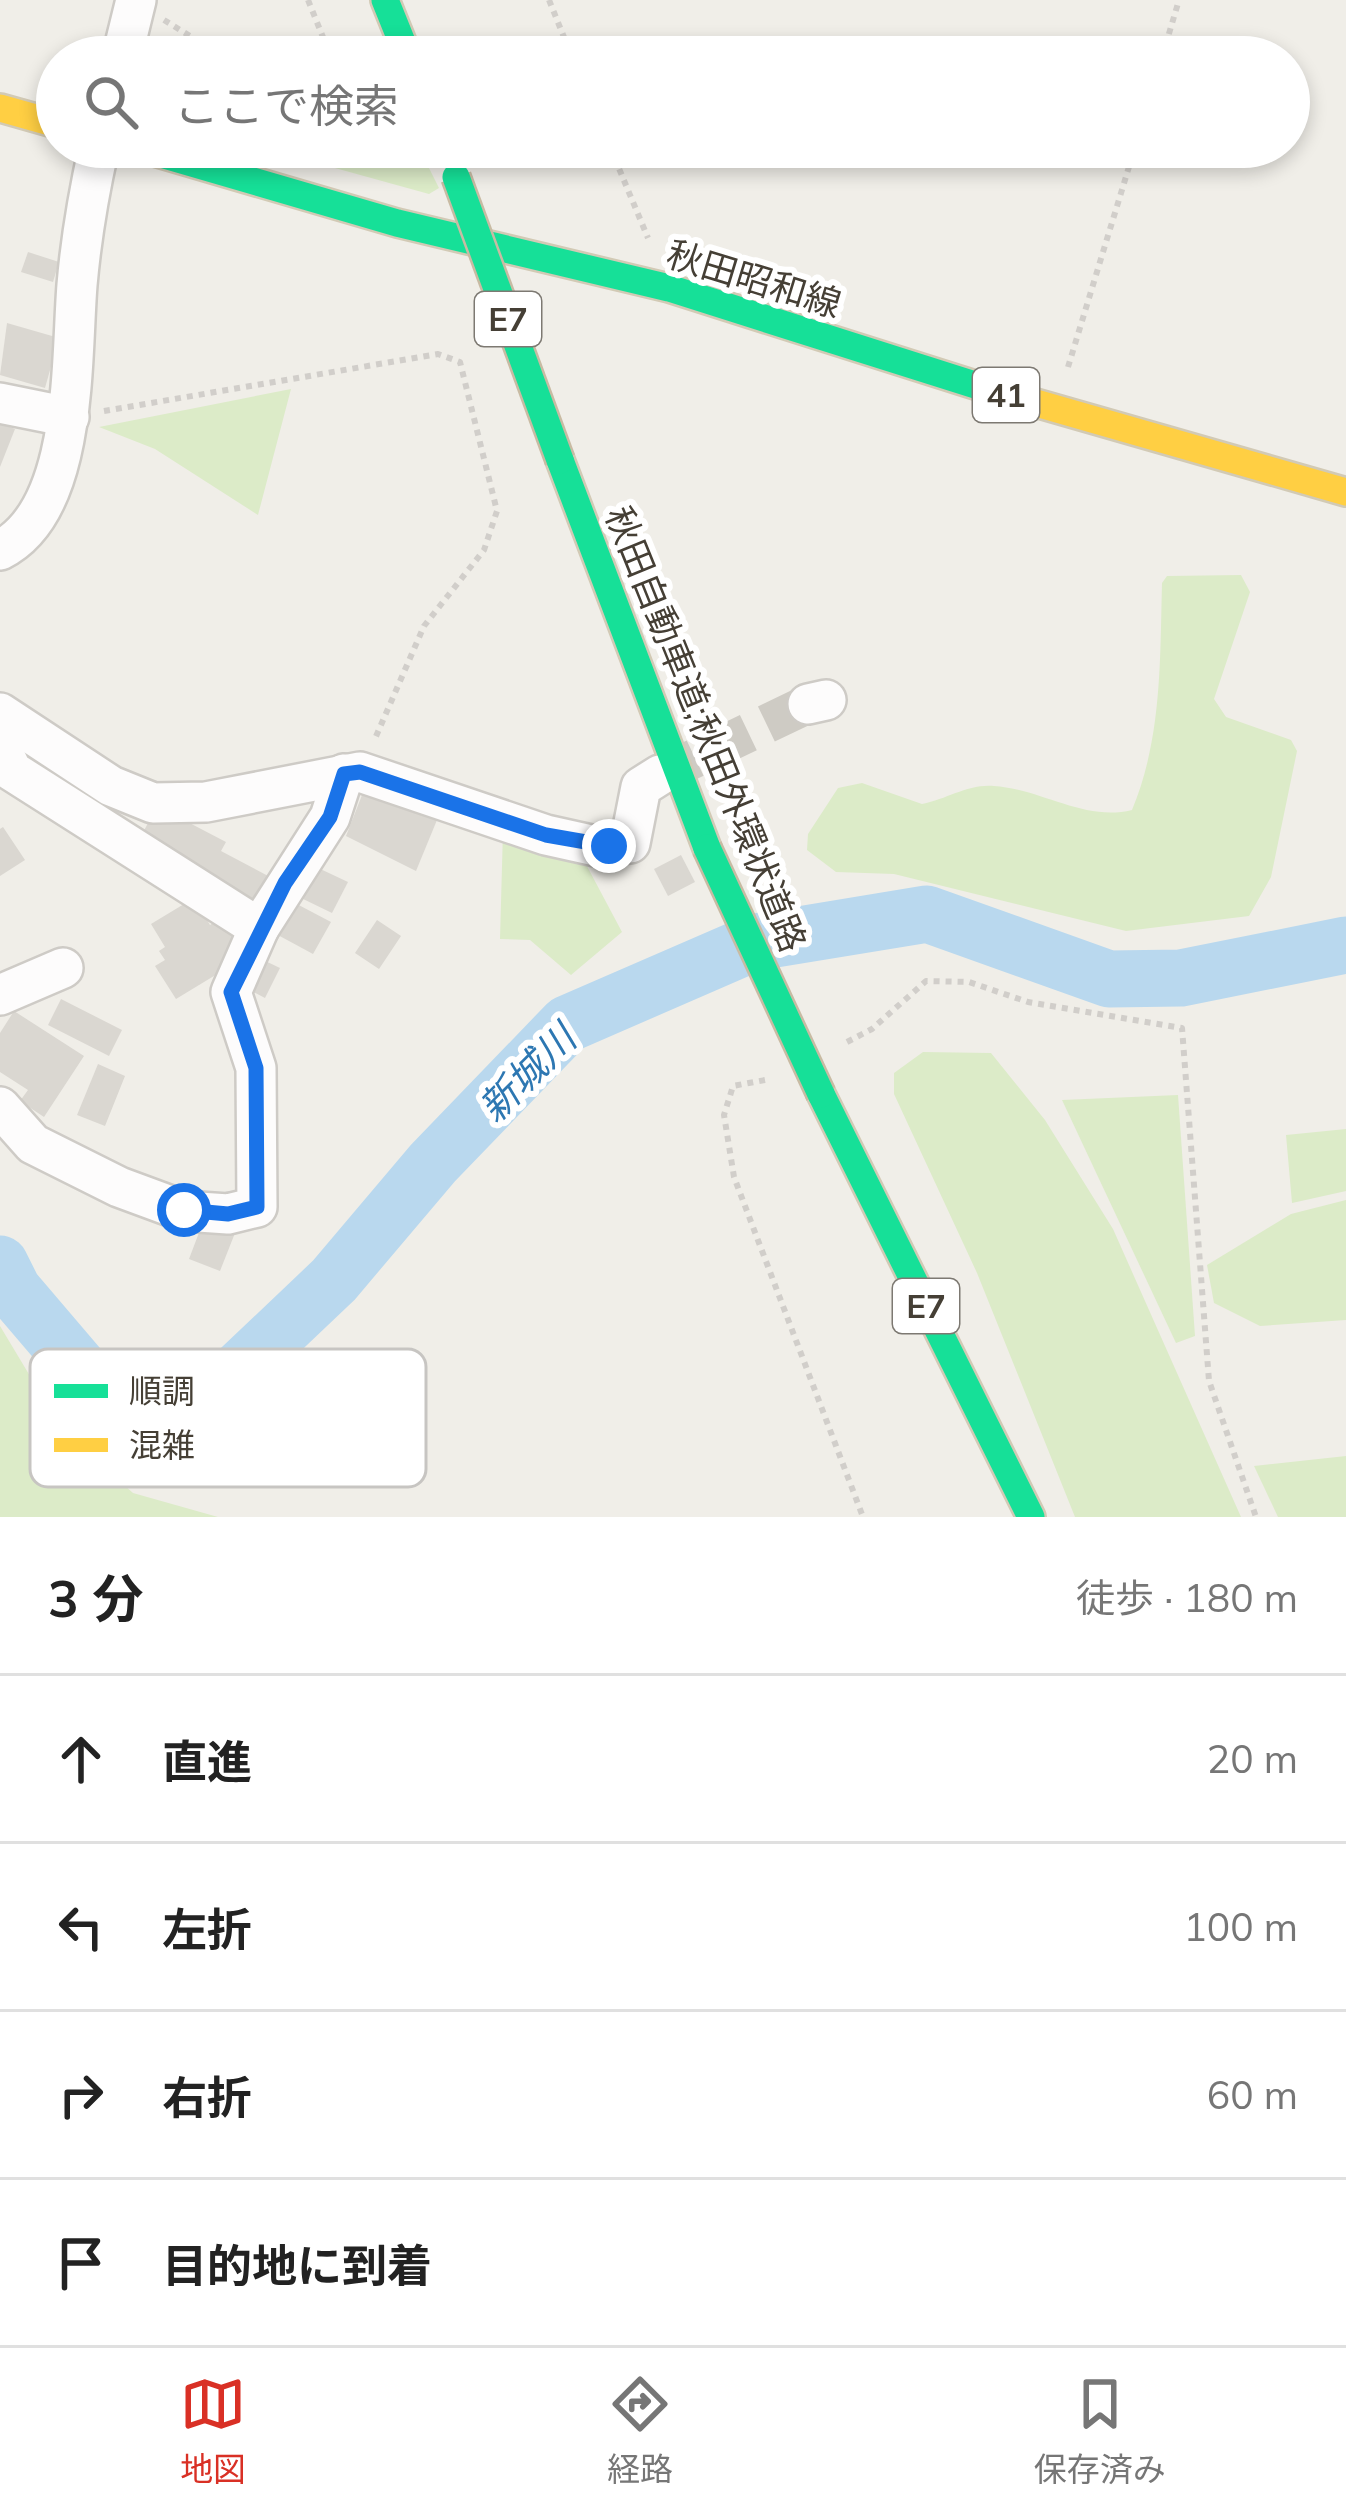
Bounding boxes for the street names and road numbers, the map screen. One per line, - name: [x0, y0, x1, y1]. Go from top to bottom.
- street label: 秋田昭和線: [661, 231, 847, 326]
- road number: E7: [475, 292, 541, 346]
- road number: 41: [973, 368, 1039, 422]
- street label: 秋田自動車道;秋田外環状道路: [596, 500, 817, 958]
- road number: E7: [893, 1279, 959, 1333]

